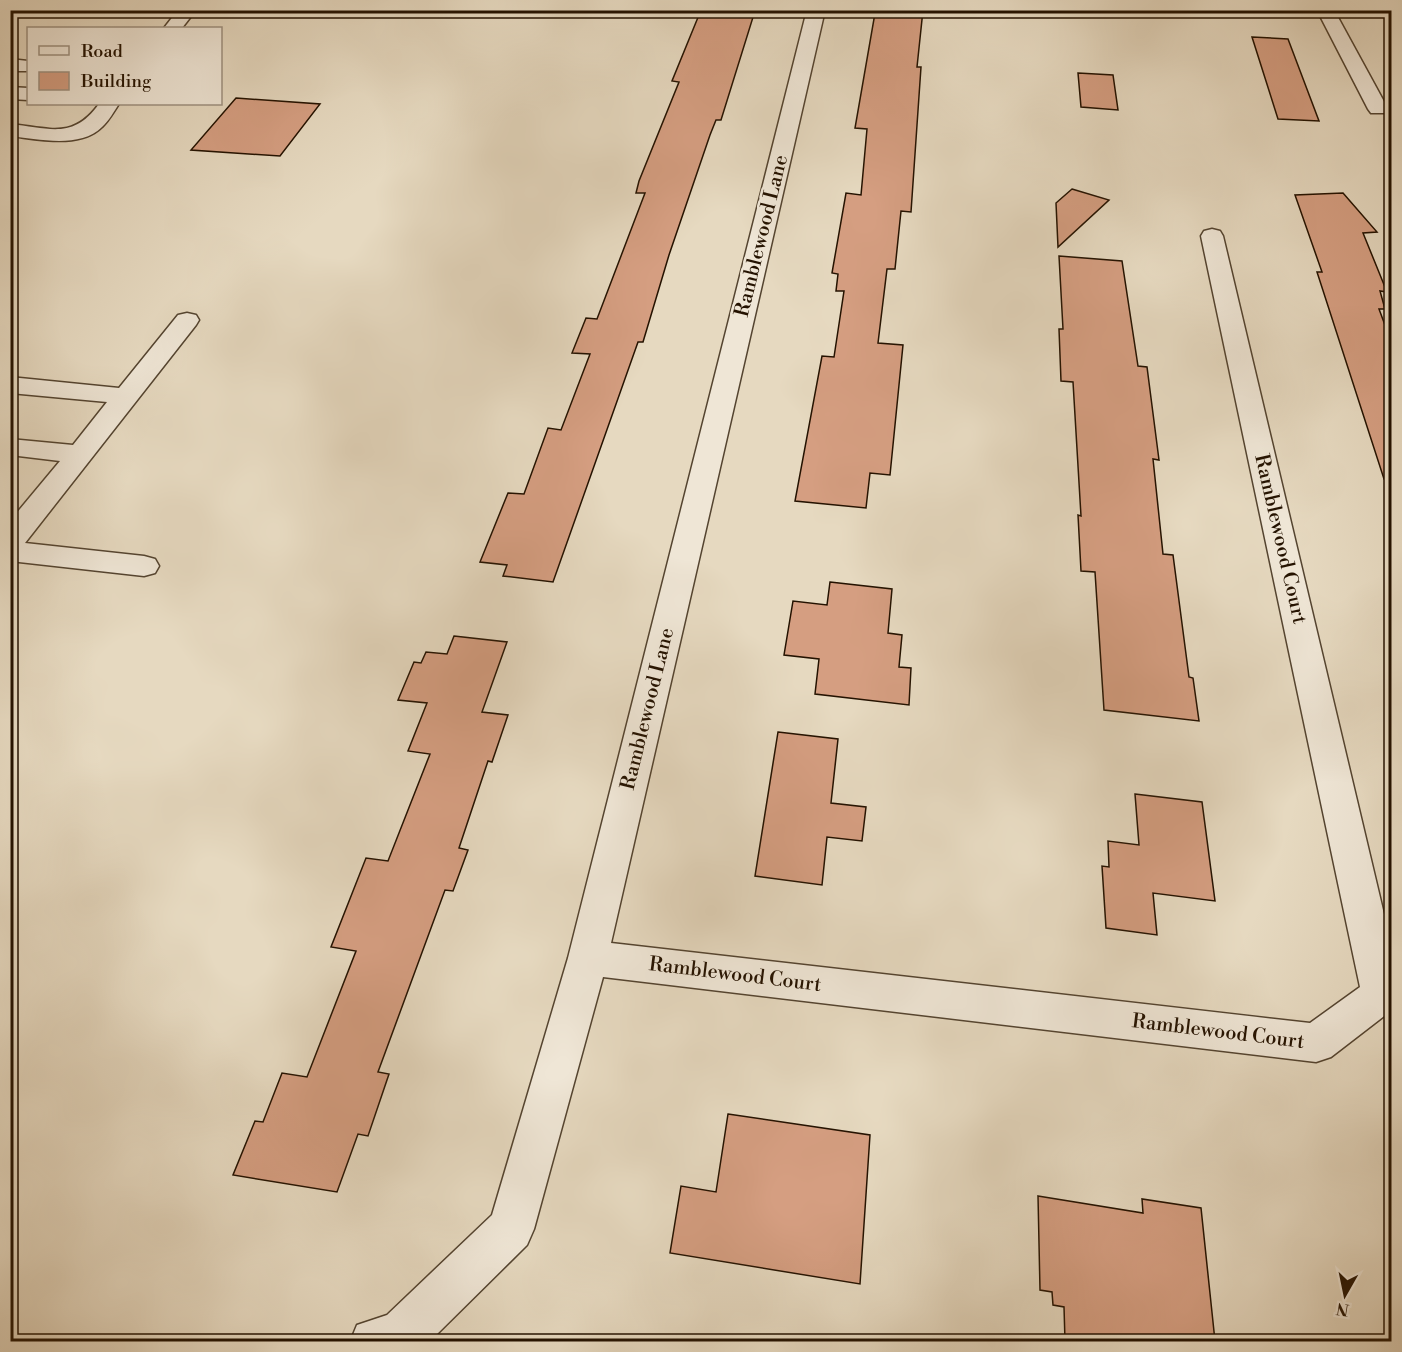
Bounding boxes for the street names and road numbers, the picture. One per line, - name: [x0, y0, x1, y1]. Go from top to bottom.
- street label: Ramblewood Lane: [730, 152, 794, 320]
- street label: Ramblewood Court: [1248, 452, 1312, 626]
- street label: Ramblewood Lane: [616, 625, 680, 793]
- street label: Ramblewood Court: [647, 952, 823, 998]
- street label: Ramblewood Court: [1130, 1009, 1306, 1055]

